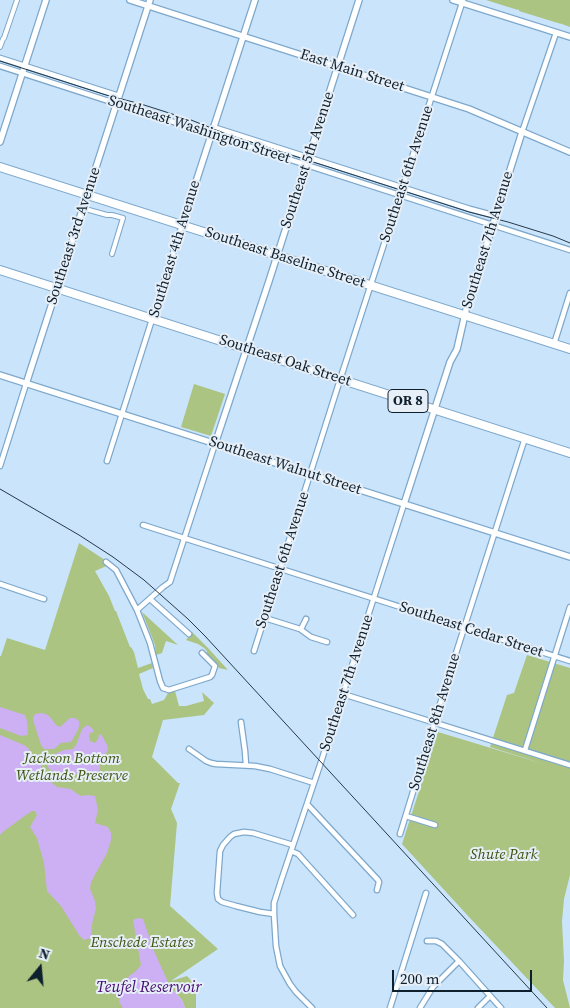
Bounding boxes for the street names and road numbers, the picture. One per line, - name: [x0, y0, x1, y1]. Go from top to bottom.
- street label: East Main Street: [298, 46, 406, 96]
- street label: Southeast 5th Avenue: [277, 89, 339, 231]
- street label: Southeast Washington Street: [106, 92, 292, 168]
- street label: Southeast 6th Avenue: [376, 103, 438, 245]
- street label: Southeast 3rd Avenue: [43, 165, 105, 307]
- street label: Southeast 7th Avenue: [459, 169, 517, 311]
- street label: Southeast 4th Avenue: [146, 178, 204, 320]
- street label: Southeast Baseline Street: [203, 224, 367, 292]
- street label: Southeast Oak Street: [217, 331, 353, 391]
- road number: OR 8: [388, 390, 428, 412]
- street label: Southeast Walnut Street: [207, 433, 363, 499]
- street label: Southeast 6th Avenue: [252, 489, 314, 631]
- street label: Southeast Cedar Street: [397, 598, 545, 662]
- street label: Southeast 7th Avenue: [316, 612, 378, 754]
- street label: Southeast 8th Avenue: [406, 651, 464, 793]

